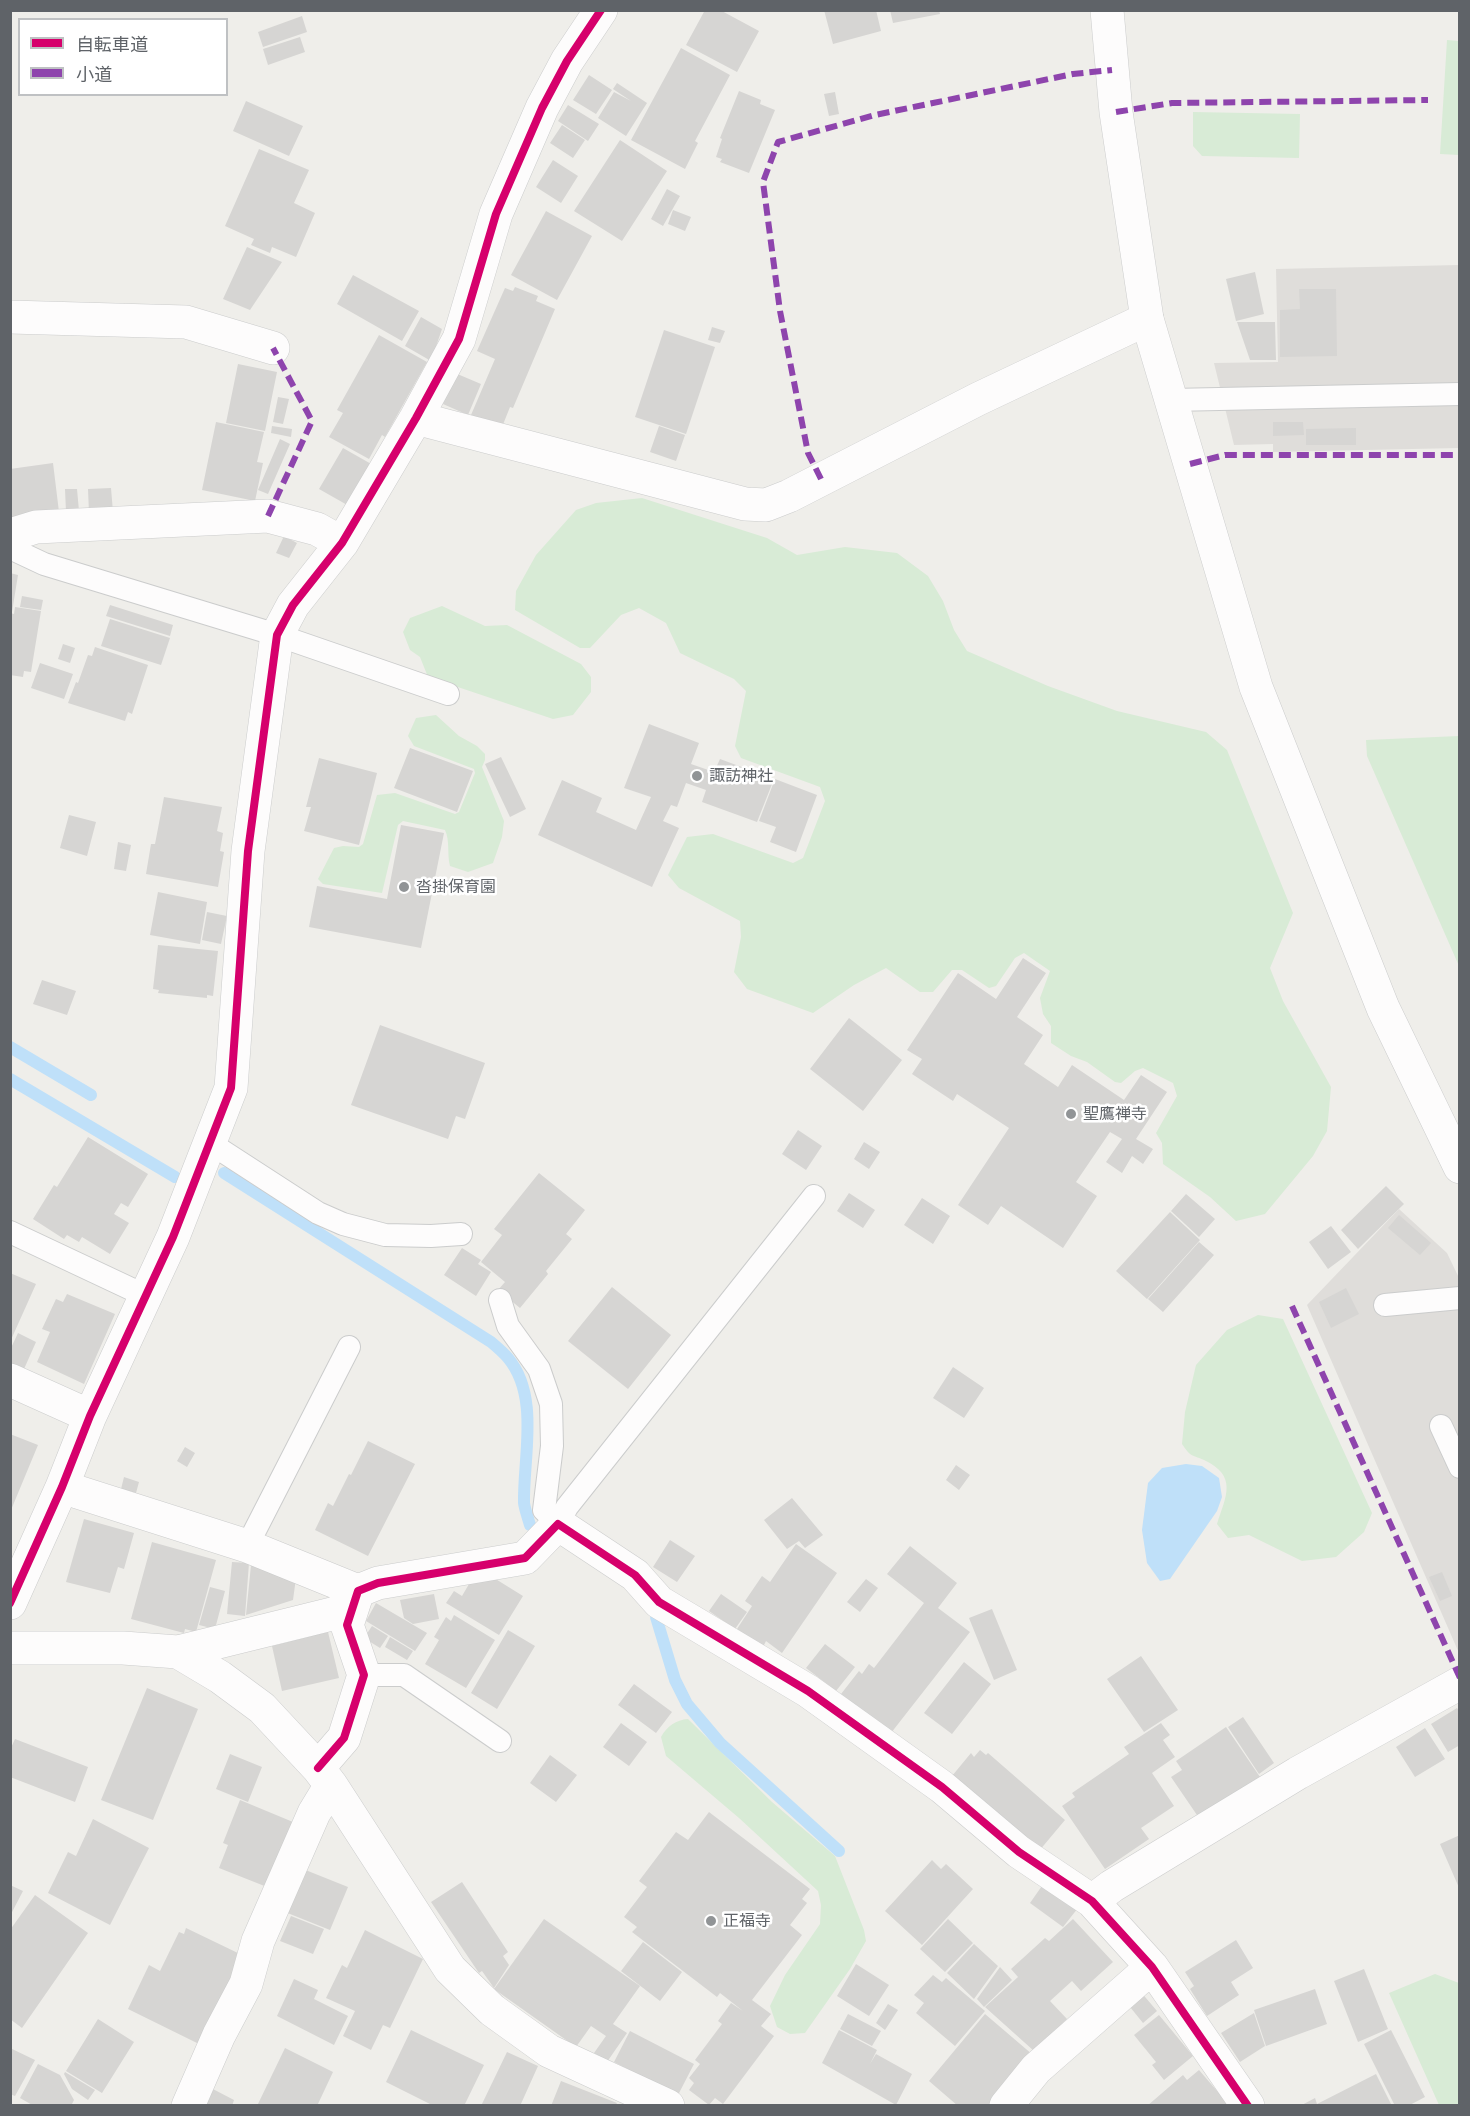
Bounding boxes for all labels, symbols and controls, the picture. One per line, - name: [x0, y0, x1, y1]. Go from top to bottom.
- legend: [18, 18, 228, 96]
- text: 自転車道: [76, 34, 148, 55]
- text: 小道: [76, 64, 112, 85]
- place label: 諏訪神社: [709, 766, 773, 786]
- marker: 諏訪神社: [690, 769, 704, 783]
- place label: 沓掛保育園: [416, 877, 496, 897]
- marker: 沓掛保育園: [397, 880, 411, 894]
- place label: 聖鷹禅寺: [1083, 1104, 1147, 1124]
- marker: 聖鷹禅寺: [1064, 1107, 1078, 1121]
- place label: 正福寺: [723, 1911, 771, 1931]
- marker: 正福寺: [704, 1914, 718, 1928]

